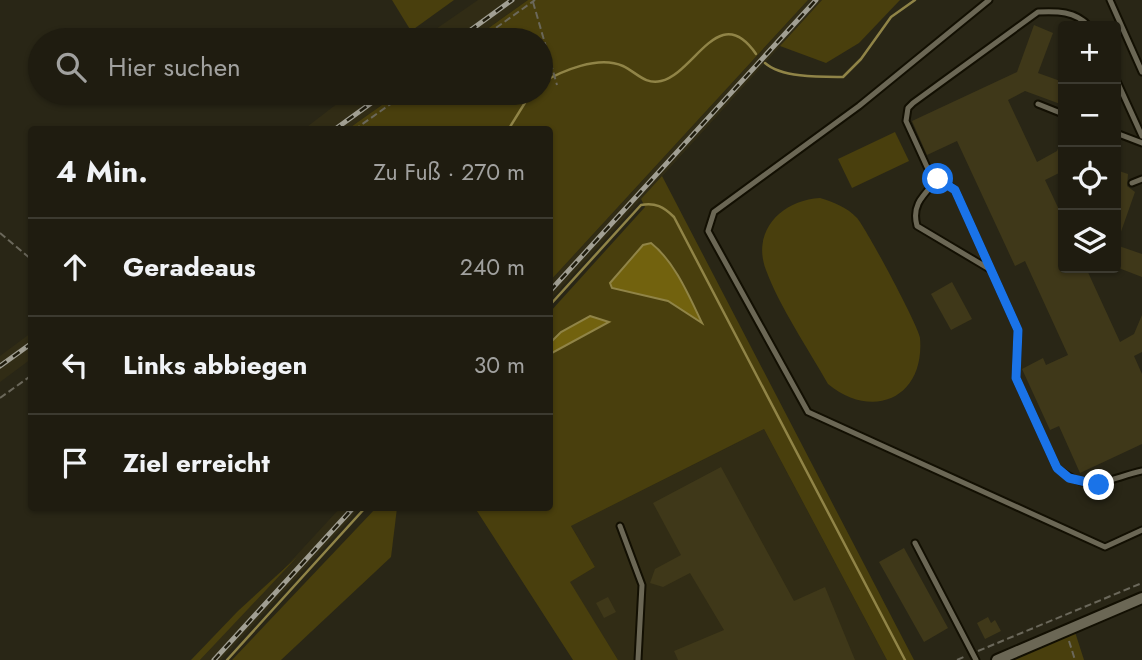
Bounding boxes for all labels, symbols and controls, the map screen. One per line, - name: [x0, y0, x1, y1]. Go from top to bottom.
- map controls: [1058, 21, 1121, 273]
- button: +: [1058, 21, 1121, 84]
- search box: [28, 28, 553, 105]
- icon: search: [52, 48, 90, 86]
- text: Hier suchen: [108, 48, 241, 86]
- button: −: [1058, 84, 1121, 147]
- button: locate: [1058, 147, 1121, 210]
- text: 4 Min.: [56, 150, 148, 193]
- text: Zu Fuß · 270 m: [374, 155, 525, 189]
- route start: [922, 163, 953, 194]
- button: layers: [1058, 210, 1121, 273]
- icon: ahead: [56, 248, 94, 286]
- text: Geradeaus: [123, 248, 256, 286]
- text: 240 m: [460, 250, 525, 284]
- icon: left: [56, 346, 94, 384]
- text: Links abbiegen: [123, 346, 307, 384]
- text: 30 m: [474, 348, 525, 382]
- icon: arrive: [56, 444, 94, 482]
- text: Ziel erreicht: [123, 444, 270, 482]
- route end: [1083, 469, 1114, 500]

